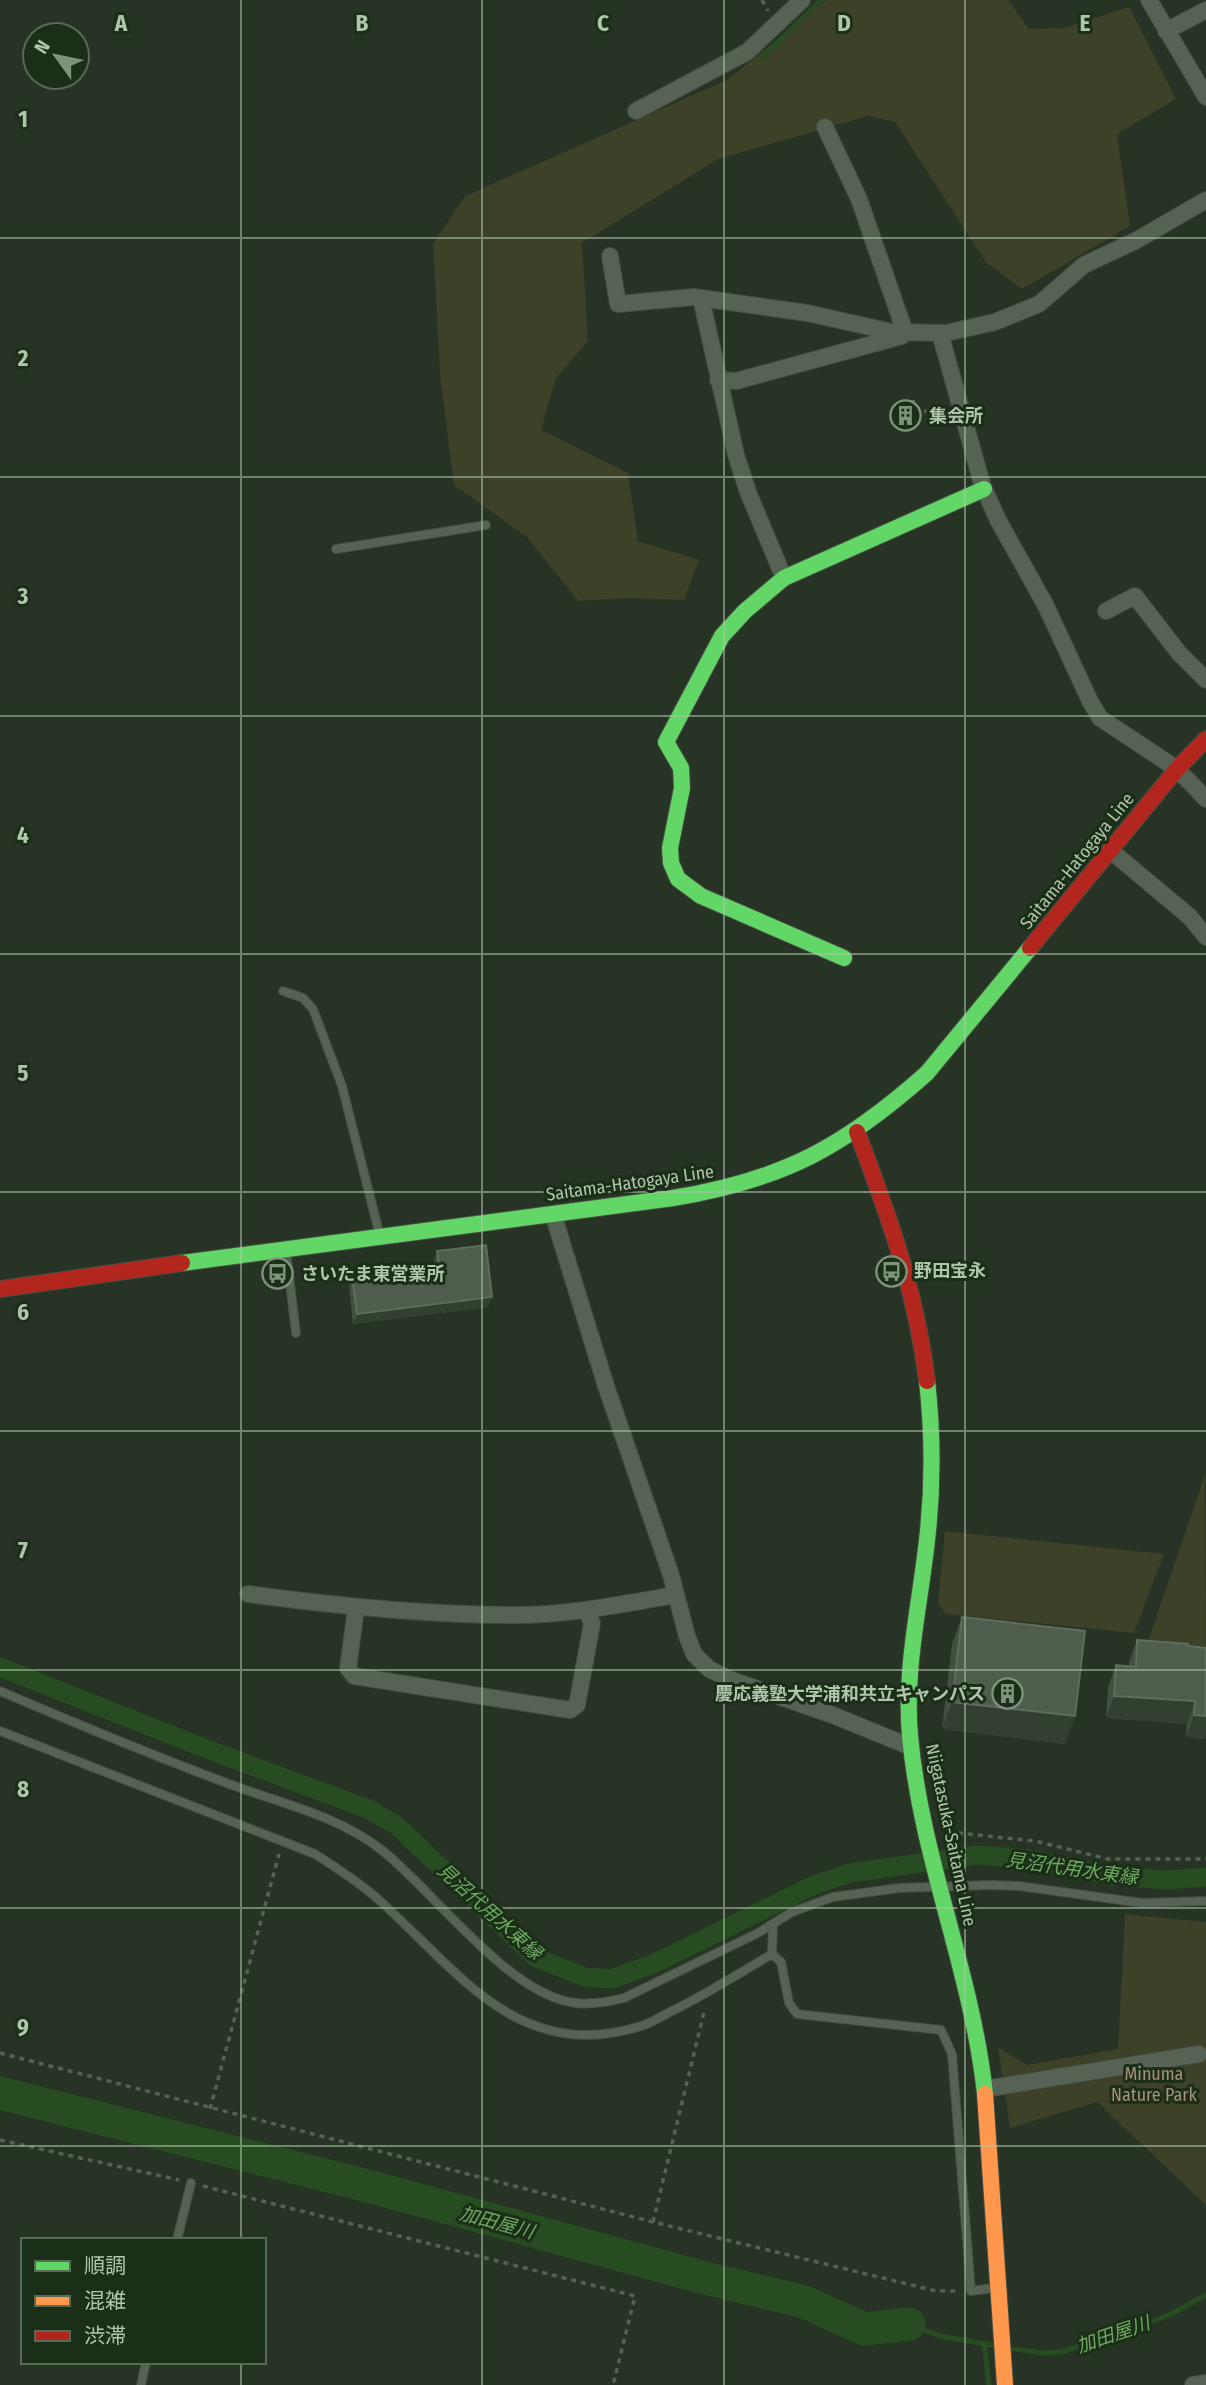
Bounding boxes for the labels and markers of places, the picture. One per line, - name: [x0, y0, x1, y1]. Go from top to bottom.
- building icon: 集会所: [889, 399, 923, 433]
- place label: 集会所: [929, 405, 983, 427]
- bus stop icon: 野田宝永: [874, 1254, 908, 1288]
- bus stop icon: さいたま東営業所: [261, 1257, 295, 1291]
- place label: 野田宝永: [914, 1260, 986, 1282]
- place label: さいたま東営業所: [301, 1263, 444, 1285]
- building icon: 慶応義塾大学浦和共立キャンパス: [991, 1677, 1025, 1711]
- place label: 慶応義塾大学浦和共立キャンパス: [715, 1683, 985, 1705]

